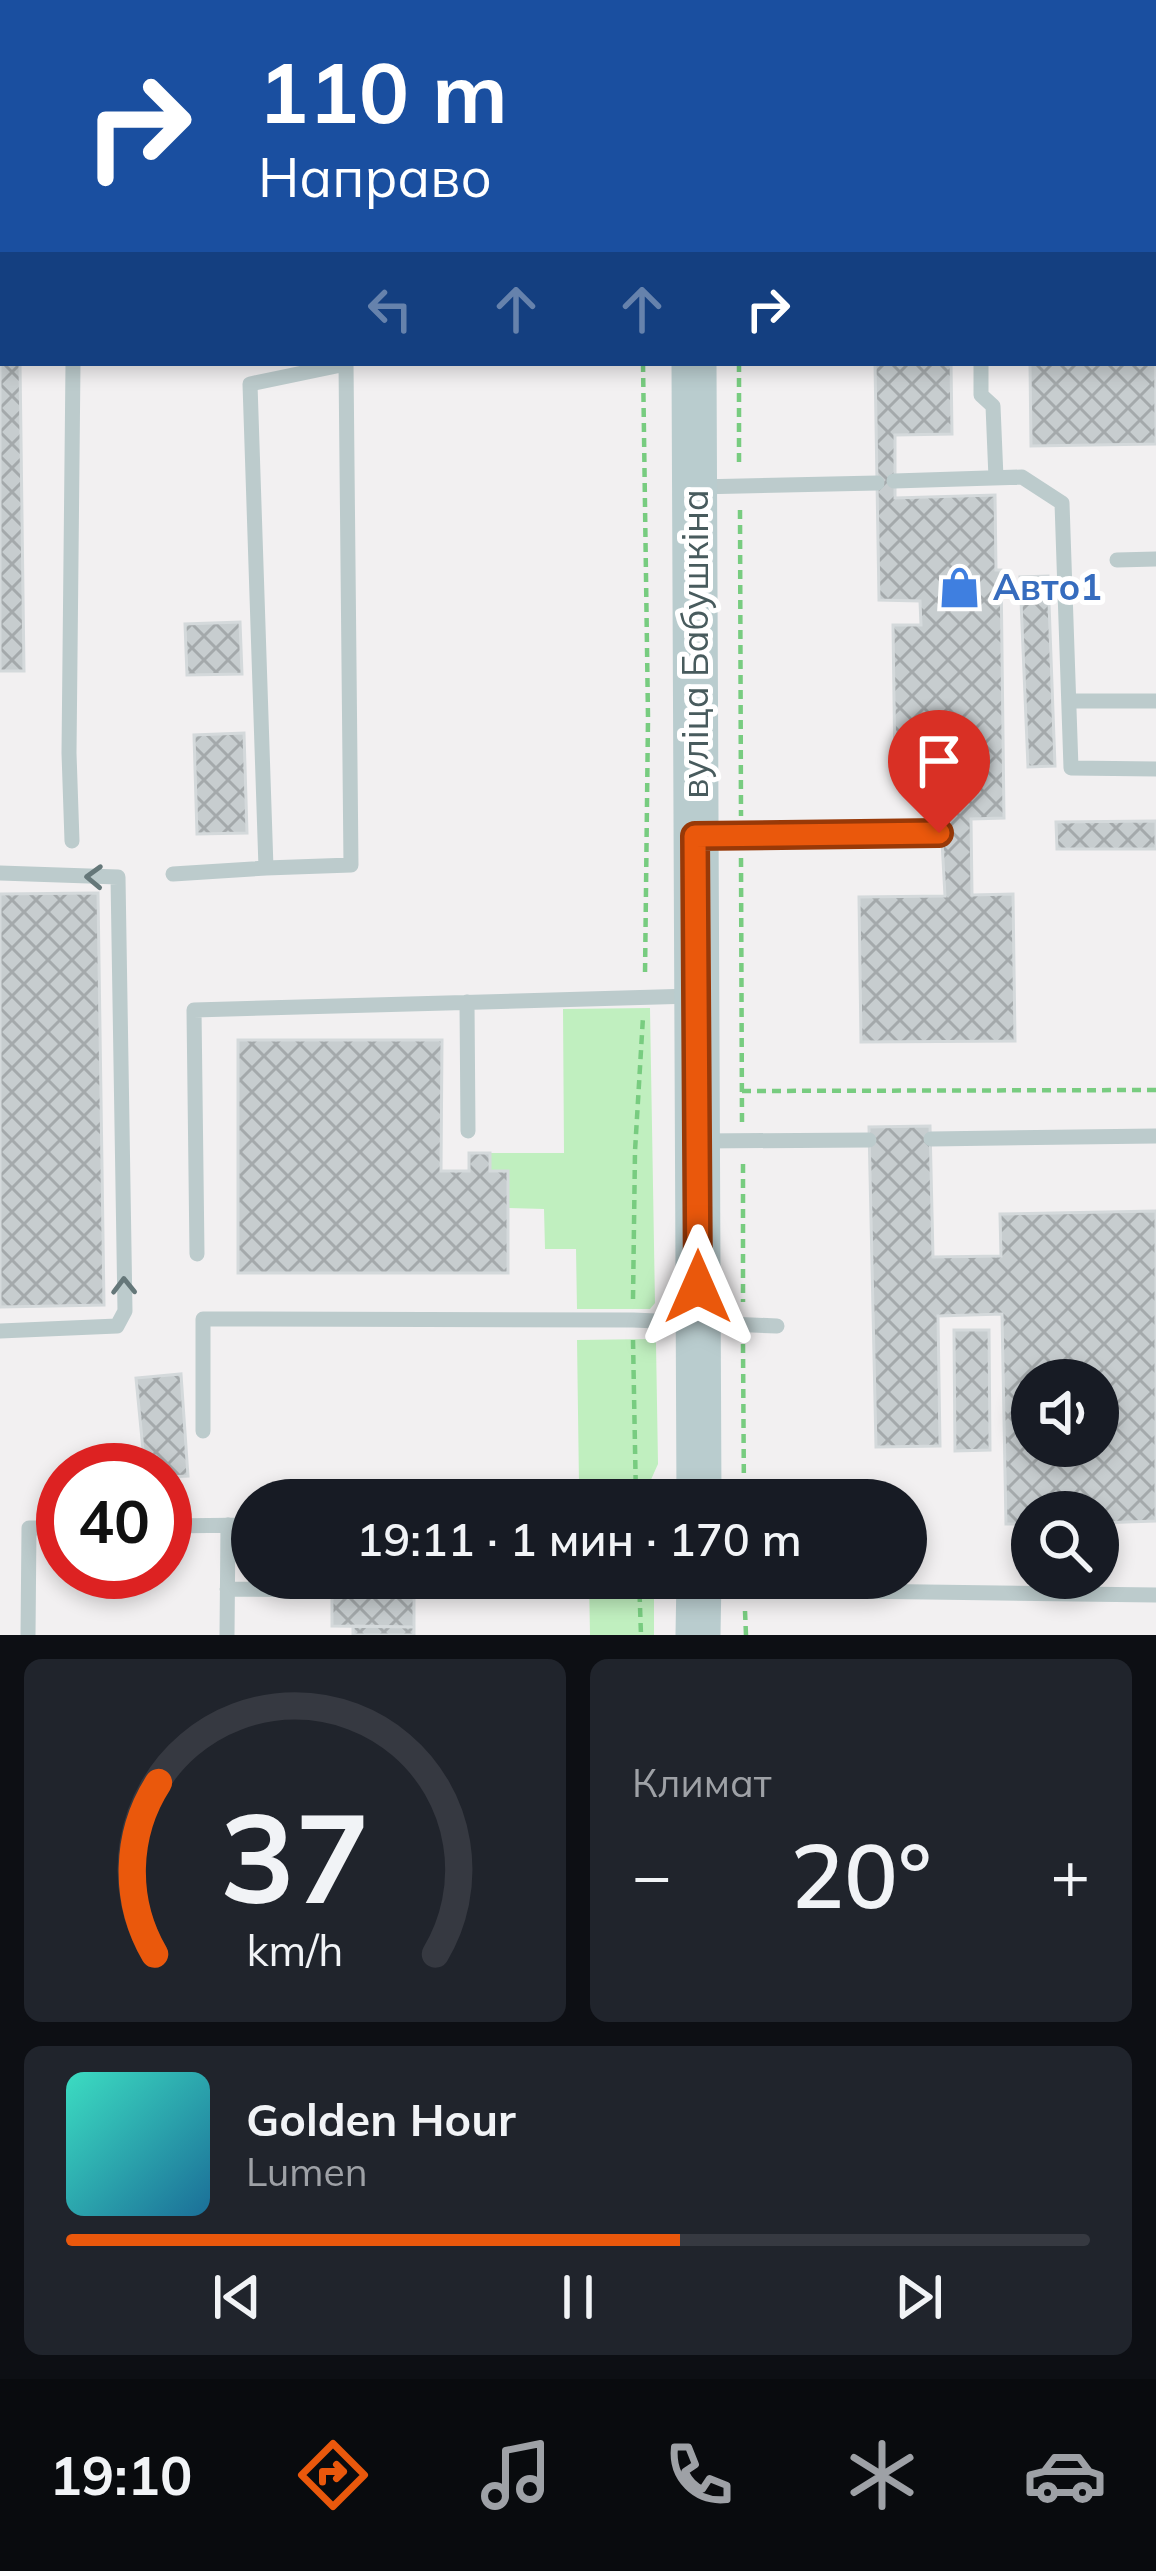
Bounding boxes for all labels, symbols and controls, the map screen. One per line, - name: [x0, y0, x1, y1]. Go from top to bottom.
- text: 110 m: [258, 39, 508, 144]
- icon: right: [60, 48, 216, 204]
- text: Направо: [258, 143, 492, 211]
- icon: left: [357, 276, 423, 342]
- icon: ahead: [483, 276, 549, 342]
- icon: ahead: [609, 276, 675, 342]
- icon: right: [735, 276, 801, 342]
- street label: вуліца Бабушкіна: [672, 489, 717, 799]
- shop icon: Авто1: [936, 564, 982, 610]
- place label: Авто1: [993, 564, 1102, 609]
- pin: [888, 710, 990, 833]
- icon: arrive: [906, 728, 972, 794]
- one-way arrow: [84, 864, 103, 890]
- position arrow: [635, 1224, 761, 1350]
- one-way arrow: [111, 1276, 137, 1294]
- map controls: [1011, 1359, 1119, 1599]
- button: sound: [1011, 1359, 1119, 1467]
- speed limit sign: 40: [36, 1443, 192, 1599]
- button: search: [1011, 1491, 1119, 1599]
- text: 19:11 · 1 мин · 170 m: [356, 1511, 802, 1567]
- text: Климат: [632, 1758, 772, 1807]
- text: 37: [220, 1778, 370, 1934]
- text: 20°: [790, 1818, 932, 1931]
- text: −: [632, 1833, 672, 1916]
- text: +: [1050, 1833, 1090, 1916]
- text: km/h: [246, 1922, 344, 1976]
- text: Golden Hour: [246, 2091, 516, 2147]
- text: Lumen: [246, 2147, 368, 2196]
- icon: previous: [204, 2264, 270, 2330]
- icon: pause: [545, 2264, 611, 2330]
- icon: next: [886, 2264, 952, 2330]
- icon: directions: [291, 2433, 375, 2517]
- icon: music: [474, 2433, 558, 2517]
- icon: phone: [657, 2433, 741, 2517]
- icon: climate: [840, 2433, 924, 2517]
- icon: car: [1023, 2433, 1107, 2517]
- text: 19:10: [49, 2441, 192, 2509]

